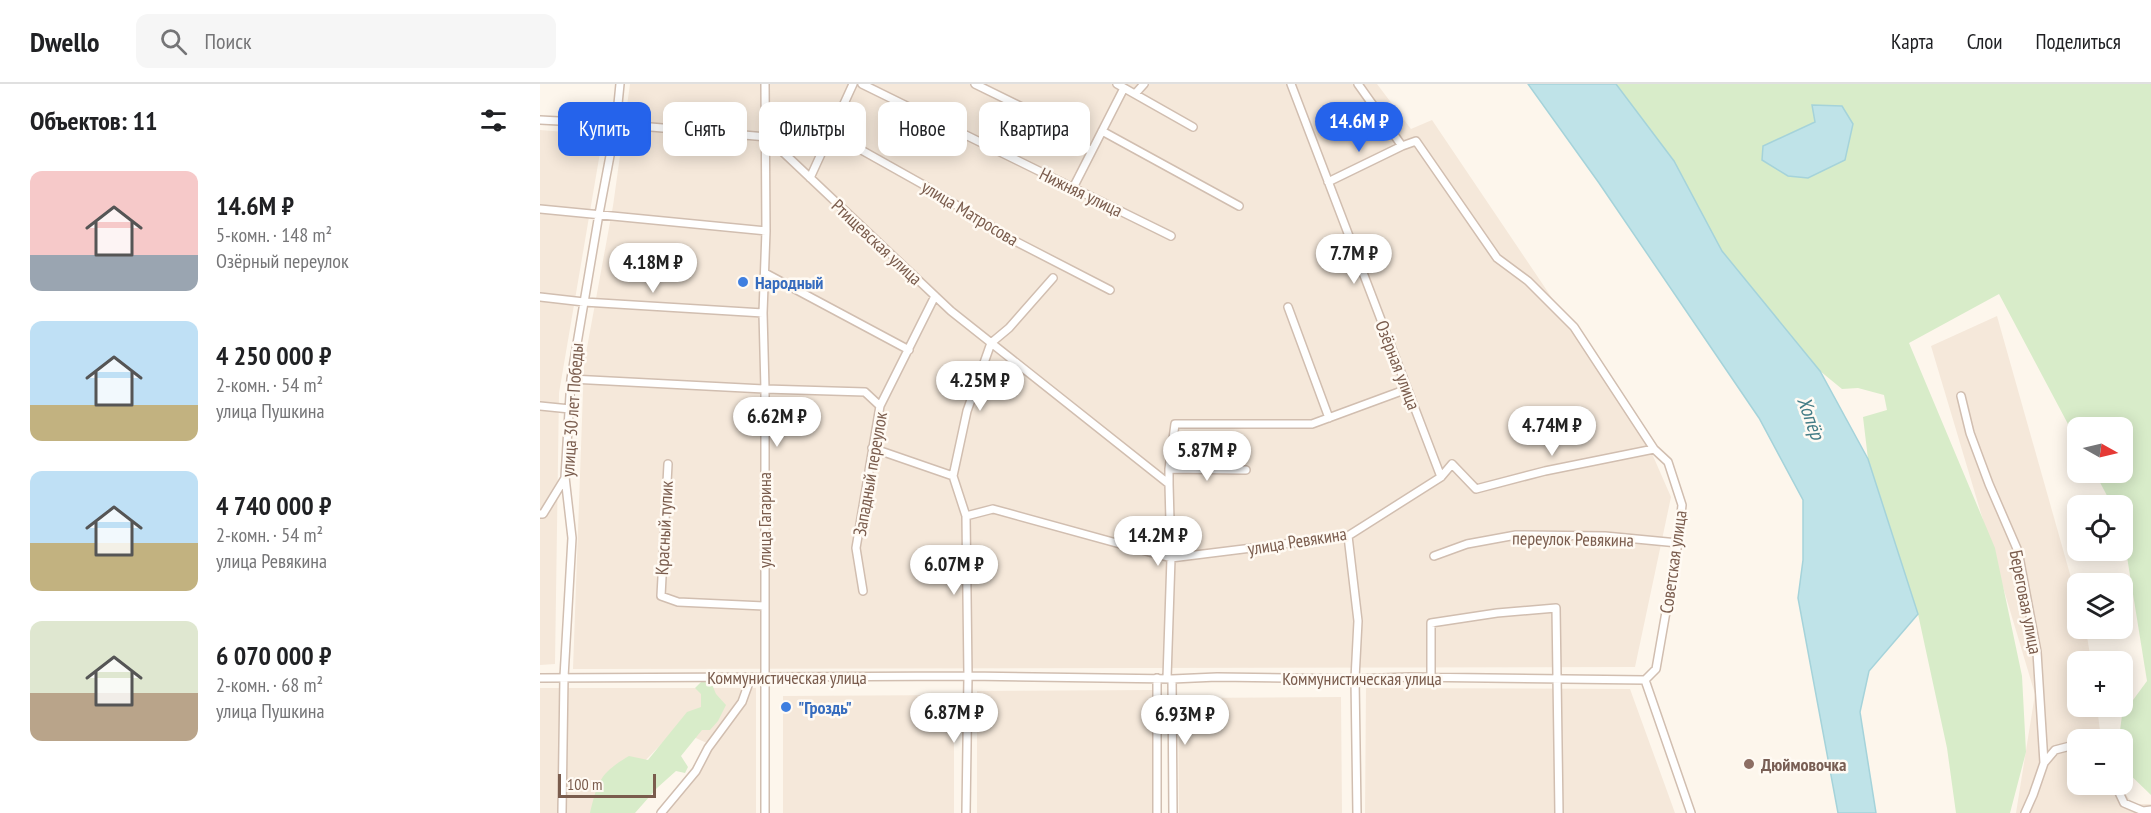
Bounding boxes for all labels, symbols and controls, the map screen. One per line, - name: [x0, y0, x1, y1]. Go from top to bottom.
- search box: [136, 14, 556, 68]
- text: Dwello: [30, 23, 100, 60]
- icon: search: [157, 25, 190, 58]
- text: Поиск: [205, 27, 252, 55]
- text: Карта: [1891, 28, 1934, 55]
- text: Слои: [1967, 28, 2002, 55]
- text: Поделиться: [2035, 28, 2121, 55]
- chip: Купить: [558, 102, 651, 156]
- chip: Снять: [663, 102, 747, 156]
- chip: Фильтры: [759, 102, 866, 156]
- chip: Новое: [878, 102, 967, 156]
- chip: Квартира: [979, 102, 1090, 156]
- pin: 14.6M ₽: [1304, 102, 1414, 153]
- text: Объектов: 11: [30, 104, 157, 137]
- icon: filters: [477, 104, 510, 137]
- text: 14.6M ₽: [1329, 108, 1389, 134]
- street label: Нижняя улица: [1036, 162, 1126, 222]
- street label: улица Матросова: [917, 175, 1023, 251]
- text: 14.6M ₽: [216, 189, 294, 222]
- street label: Ртищевская улица: [827, 194, 927, 290]
- icon: home: [78, 195, 150, 267]
- text: 5-комн. · 148 m²: [216, 222, 332, 248]
- pin: 7.7M ₽: [1305, 234, 1403, 285]
- text: 7.7M ₽: [1330, 240, 1378, 266]
- pin: 4.18M ₽: [598, 243, 708, 294]
- text: Озёрный переулок: [216, 248, 349, 274]
- text: 4.18M ₽: [623, 249, 683, 275]
- place label: Народный: [755, 271, 823, 294]
- marker: Народный: [736, 275, 750, 289]
- street label: Озёрная улица: [1370, 317, 1426, 413]
- text: 4 250 000 ₽: [216, 339, 331, 372]
- street label: улица 30 лет Победы: [556, 342, 588, 478]
- icon: home: [78, 345, 150, 417]
- pin: 4.25M ₽: [925, 361, 1035, 412]
- text: 4.25M ₽: [950, 367, 1010, 393]
- text: 2-комн. · 54 m²: [216, 372, 323, 398]
- water label: Хопёр: [1791, 393, 1831, 444]
- pin: 6.62M ₽: [722, 397, 832, 448]
- text: улица Пушкина: [216, 398, 324, 424]
- text: 6.62M ₽: [747, 403, 807, 429]
- pin: 4.74M ₽: [1497, 406, 1607, 457]
- street label: Западный переулок: [848, 410, 892, 538]
- text: 4.74M ₽: [1522, 412, 1582, 438]
- north arrow: [2067, 417, 2133, 483]
- map controls: [2067, 417, 2133, 795]
- pin: 5.87M ₽: [1152, 431, 1262, 482]
- text: 5.87M ₽: [1177, 437, 1237, 463]
- street label: улица Гагарина: [753, 472, 776, 568]
- street label: Красный тупик: [650, 480, 678, 576]
- text: 4 740 000 ₽: [216, 489, 331, 522]
- icon: home: [78, 495, 150, 567]
- button: locate: [2067, 495, 2133, 561]
- street label: Советская улица: [1654, 509, 1692, 615]
- pin: 14.2M ₽: [1103, 516, 1213, 567]
- text: 2-комн. · 54 m²: [216, 522, 323, 548]
- text: 14.2M ₽: [1128, 522, 1188, 548]
- street label: улица Ревякина: [1246, 522, 1348, 560]
- street label: переулок Ревякина: [1512, 526, 1634, 552]
- pin: 6.07M ₽: [899, 545, 1009, 596]
- text: улица Ревякина: [216, 548, 327, 574]
- street label: Береговая улица: [2005, 548, 2047, 656]
- text: 6.07M ₽: [924, 551, 984, 577]
- button: layers: [2067, 573, 2133, 639]
- text: 6 070 000 ₽: [216, 639, 331, 672]
- icon: home: [78, 645, 150, 717]
- button: +: [2067, 651, 2133, 717]
- street label: Коммунистическая улица: [707, 666, 867, 689]
- street label: Коммунистическая улица: [1282, 667, 1442, 690]
- text: 2-комн. · 68 m²: [216, 672, 323, 698]
- pin: 6.87M ₽: [899, 693, 1009, 744]
- pin: 6.93M ₽: [1130, 695, 1240, 746]
- place label: "Гроздь": [798, 696, 852, 719]
- text: улица Пушкина: [216, 698, 324, 724]
- text: 6.87M ₽: [924, 699, 984, 725]
- marker: "Гроздь": [779, 700, 793, 714]
- text: 6.93M ₽: [1155, 701, 1215, 727]
- button: −: [2067, 729, 2133, 795]
- place label: Дюймовочка: [1761, 753, 1846, 776]
- marker: Дюймовочка: [1742, 757, 1756, 771]
- scale bar: [558, 771, 656, 798]
- text: 100 m: [567, 774, 602, 794]

